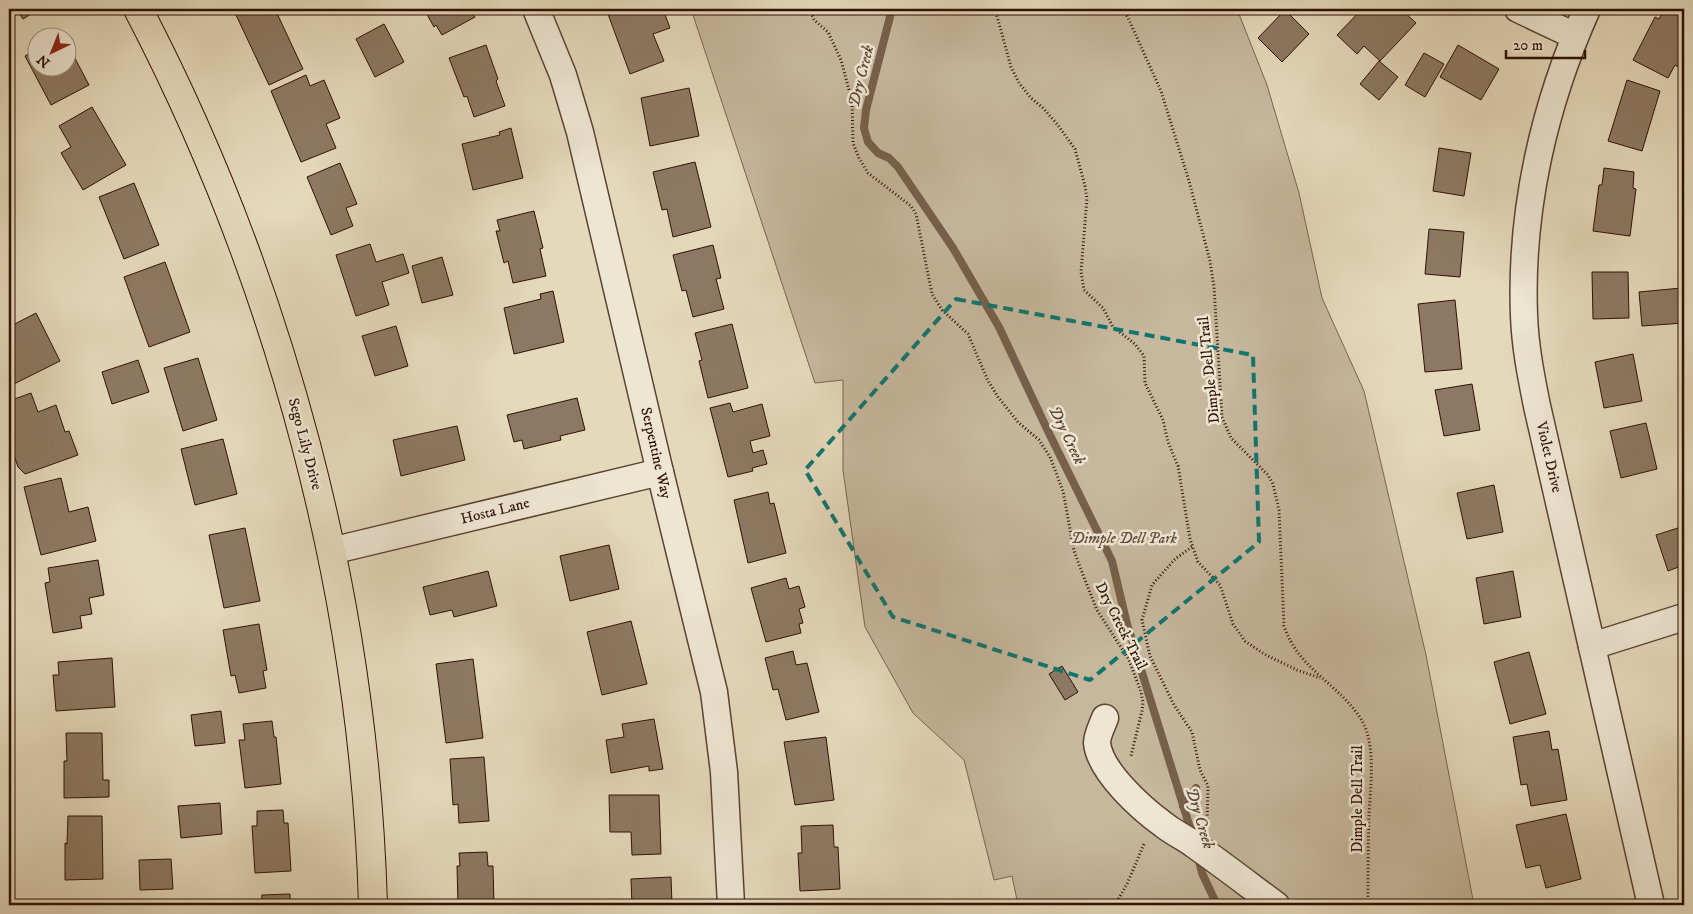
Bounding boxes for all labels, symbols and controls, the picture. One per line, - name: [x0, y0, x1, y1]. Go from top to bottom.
- north arrow: [28, 28, 78, 78]
- scale bar: [1506, 28, 1584, 60]
- text: 20 m: [1513, 36, 1543, 55]
- water label: Dry Creek: [844, 43, 878, 109]
- text: N: [33, 50, 54, 71]
- street label: Dimple Dell Trail: [1194, 315, 1224, 424]
- street label: Sego Lily Drive: [284, 396, 326, 492]
- water label: Dry Creek: [1044, 402, 1090, 468]
- street label: Serpentine Way: [636, 405, 676, 501]
- street label: Violet Drive: [1531, 419, 1566, 494]
- street label: Hosta Lane: [459, 493, 531, 529]
- park label: Dimple Dell Park: [1071, 529, 1178, 548]
- street label: Dry Creek Trail: [1091, 579, 1151, 673]
- street label: Dimple Dell Trail: [1348, 745, 1367, 853]
- water label: Dry Creek: [1181, 785, 1219, 851]

